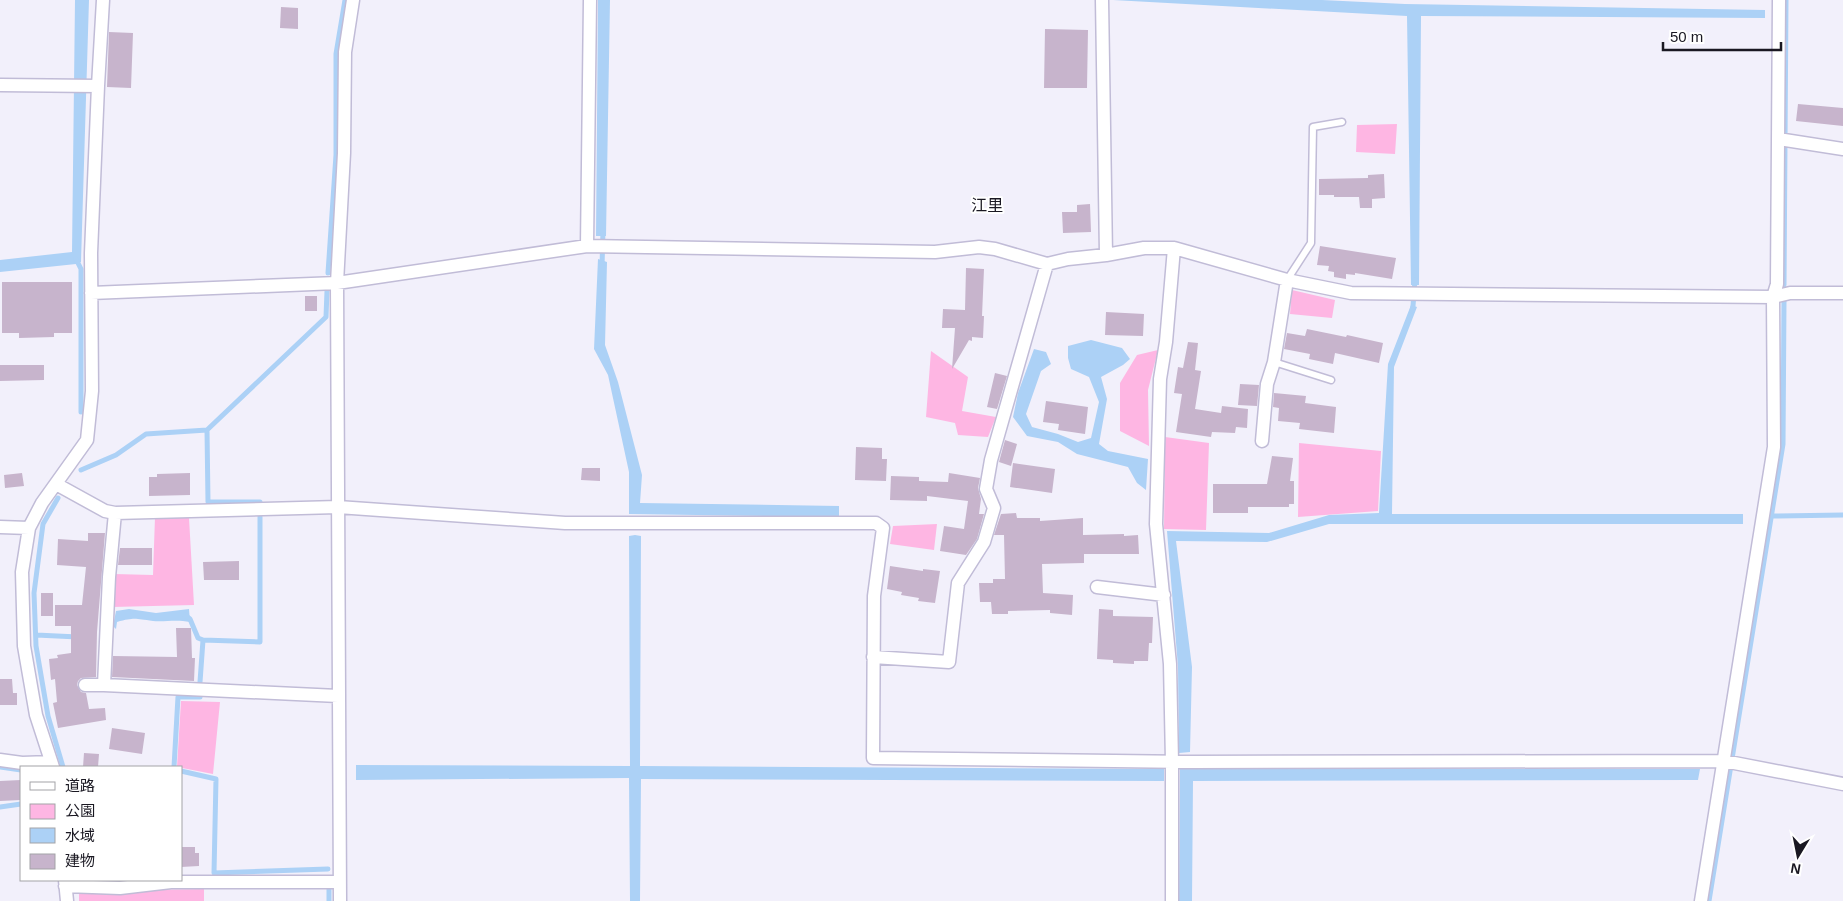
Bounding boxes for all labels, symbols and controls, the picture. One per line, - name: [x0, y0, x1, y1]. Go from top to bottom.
- scale bar: [1663, 20, 1780, 52]
- text: 50 m: [1670, 28, 1703, 45]
- district label: 江里: [971, 197, 1003, 214]
- legend: [20, 766, 182, 881]
- text: 道路: [65, 777, 95, 794]
- text: 公園: [65, 802, 95, 819]
- text: 水域: [65, 827, 95, 844]
- north arrow: [1773, 831, 1823, 881]
- text: 建物: [65, 852, 95, 869]
- text: N: [1789, 860, 1802, 878]

